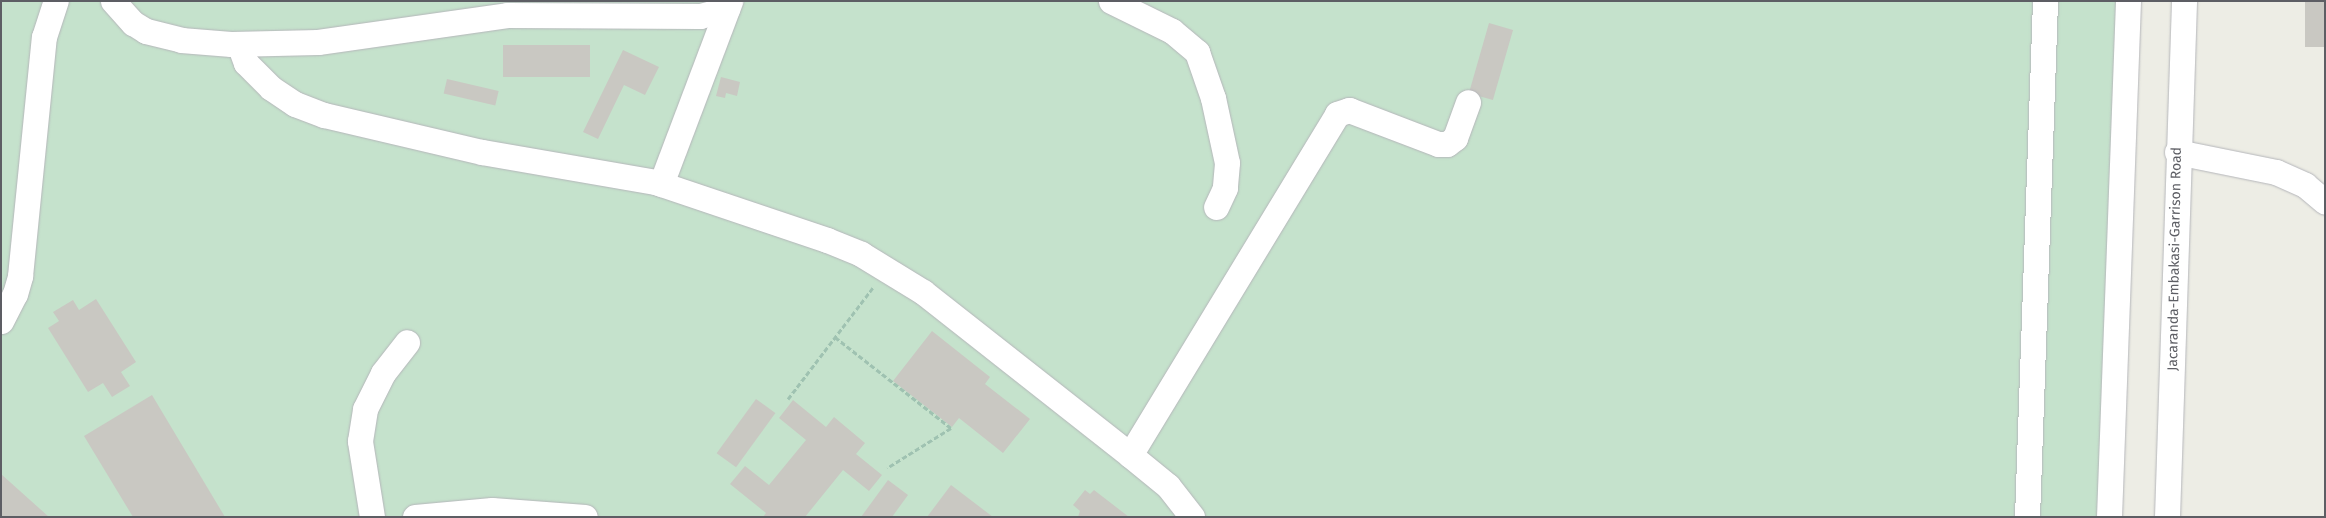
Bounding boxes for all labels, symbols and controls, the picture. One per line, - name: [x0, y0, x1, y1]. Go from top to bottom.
- street label: Jacaranda-Embakasi-Garrison Road: [2165, 147, 2185, 371]

